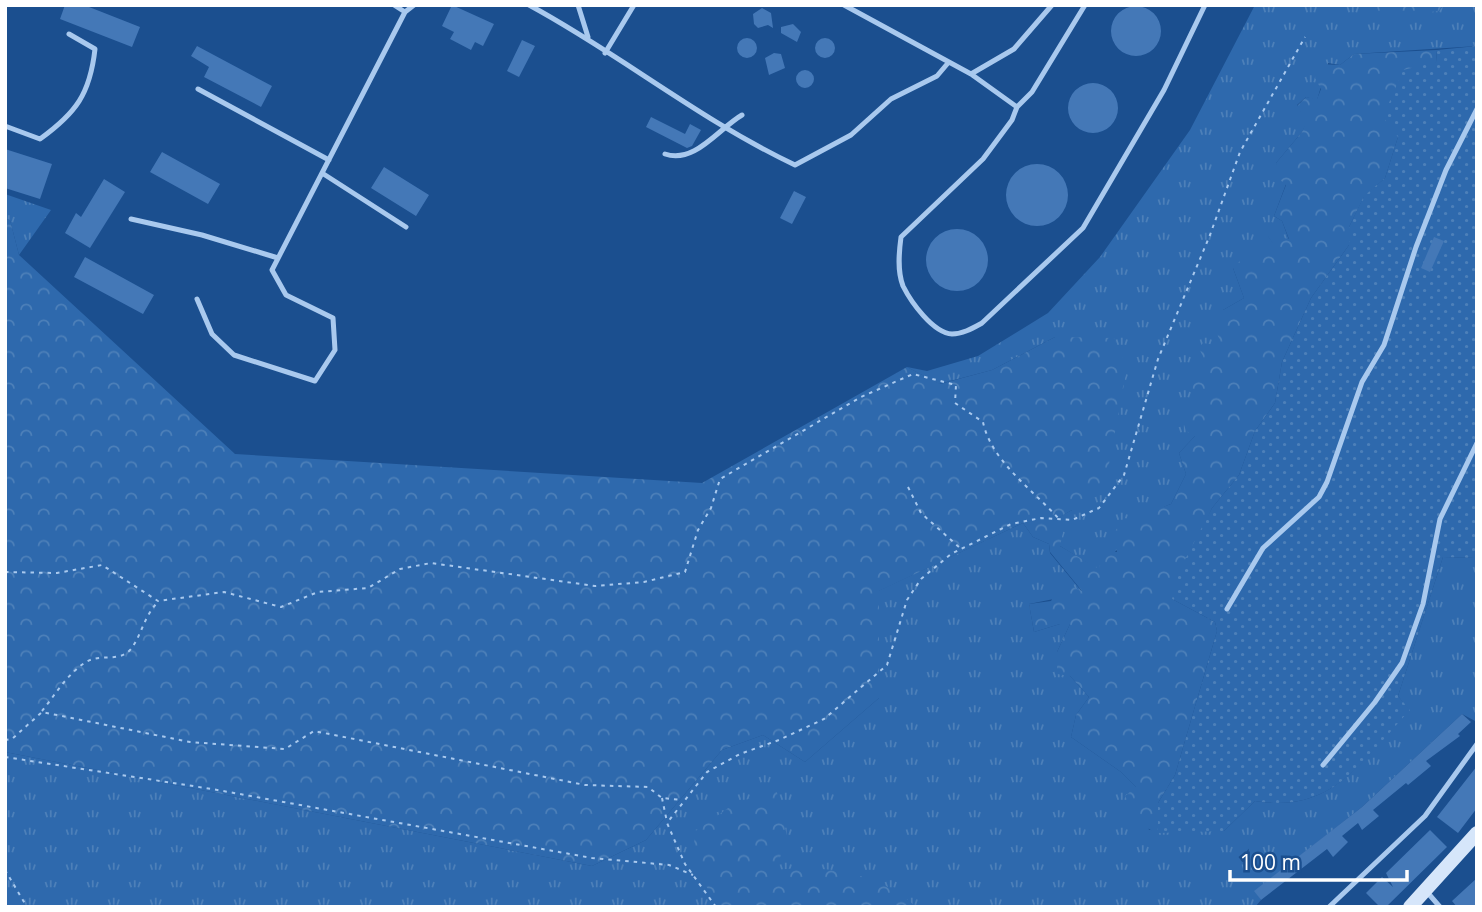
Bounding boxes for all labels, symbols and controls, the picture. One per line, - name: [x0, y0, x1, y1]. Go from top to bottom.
- scale bar: [1230, 838, 1407, 882]
- text: 100 m: [1240, 848, 1301, 876]

